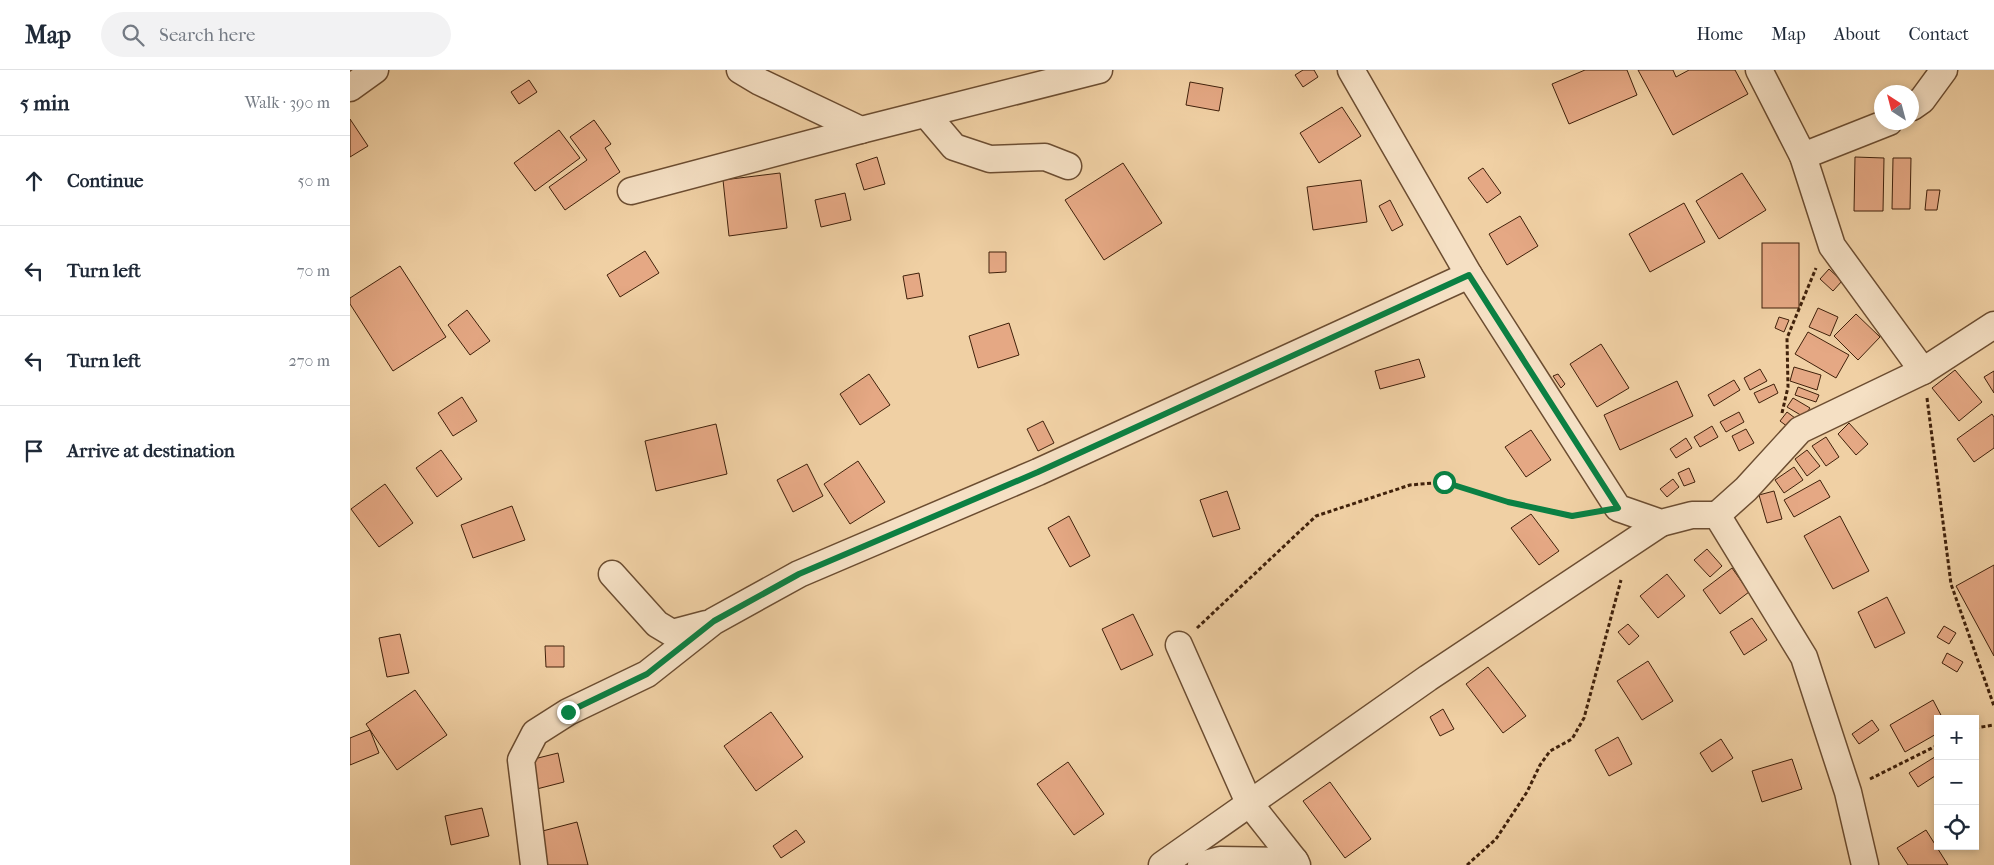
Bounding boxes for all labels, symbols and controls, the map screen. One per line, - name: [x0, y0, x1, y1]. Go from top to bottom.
- search box: [101, 12, 451, 57]
- text: Map: [25, 21, 71, 49]
- icon: search: [119, 21, 147, 49]
- text: Search here: [159, 24, 255, 46]
- text: Home: [1696, 24, 1743, 45]
- text: Map: [1771, 24, 1806, 45]
- text: About: [1834, 24, 1880, 45]
- text: Contact: [1908, 24, 1969, 45]
- north arrow: [1874, 85, 1919, 130]
- text: 5 min: [20, 91, 69, 115]
- text: Walk · 390 m: [245, 93, 330, 112]
- icon: ahead: [20, 167, 48, 195]
- text: Continue: [67, 170, 143, 192]
- text: 50 m: [298, 171, 330, 190]
- icon: left: [20, 257, 48, 285]
- text: Turn left: [67, 260, 141, 282]
- text: 70 m: [297, 261, 330, 280]
- icon: left: [20, 347, 48, 375]
- text: Turn left: [67, 350, 141, 372]
- text: 270 m: [289, 351, 330, 370]
- icon: arrive: [20, 437, 48, 465]
- text: Arrive at destination: [67, 440, 235, 462]
- route start: [1433, 471, 1456, 494]
- route end: [557, 701, 580, 724]
- map controls: [1934, 715, 1979, 850]
- button: +: [1934, 715, 1979, 760]
- button: −: [1934, 760, 1979, 805]
- button: locate: [1934, 805, 1979, 850]

